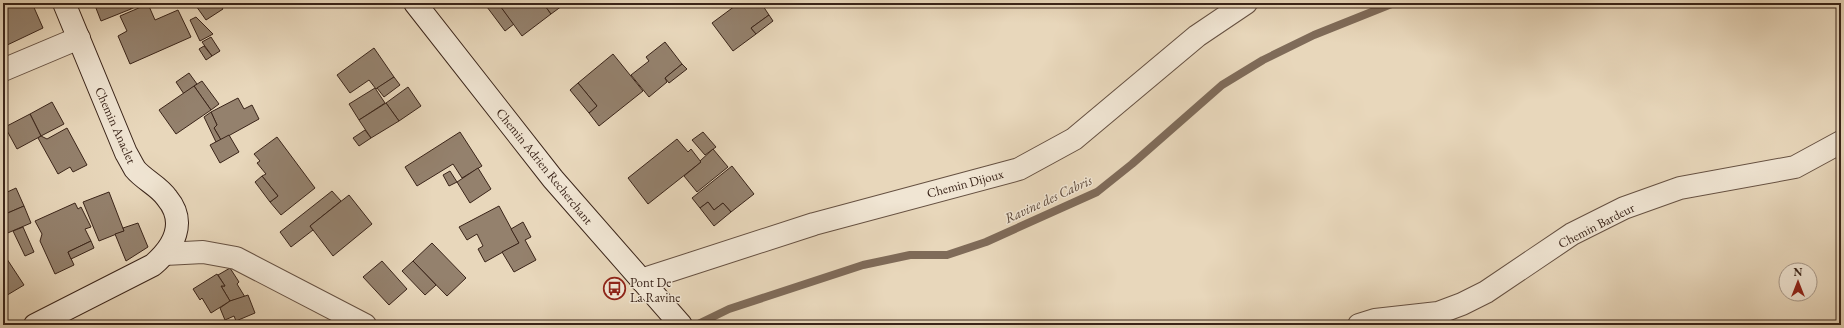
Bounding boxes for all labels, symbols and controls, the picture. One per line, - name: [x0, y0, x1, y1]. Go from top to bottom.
- street label: Chemin Anaclet: [91, 84, 140, 166]
- street label: Chemin Adrien Recherchant: [492, 105, 597, 228]
- street label: Chemin Dijoux: [925, 165, 1006, 202]
- water label: Ravine des Cabris: [1001, 171, 1095, 227]
- street label: Chemin Bardeur: [1555, 199, 1638, 252]
- north arrow: [1778, 262, 1818, 302]
- text: N: [1794, 265, 1803, 279]
- place label: Pont De La Ravine: [630, 274, 680, 306]
- bus stop icon: Pont De La Ravine: [602, 276, 628, 302]

